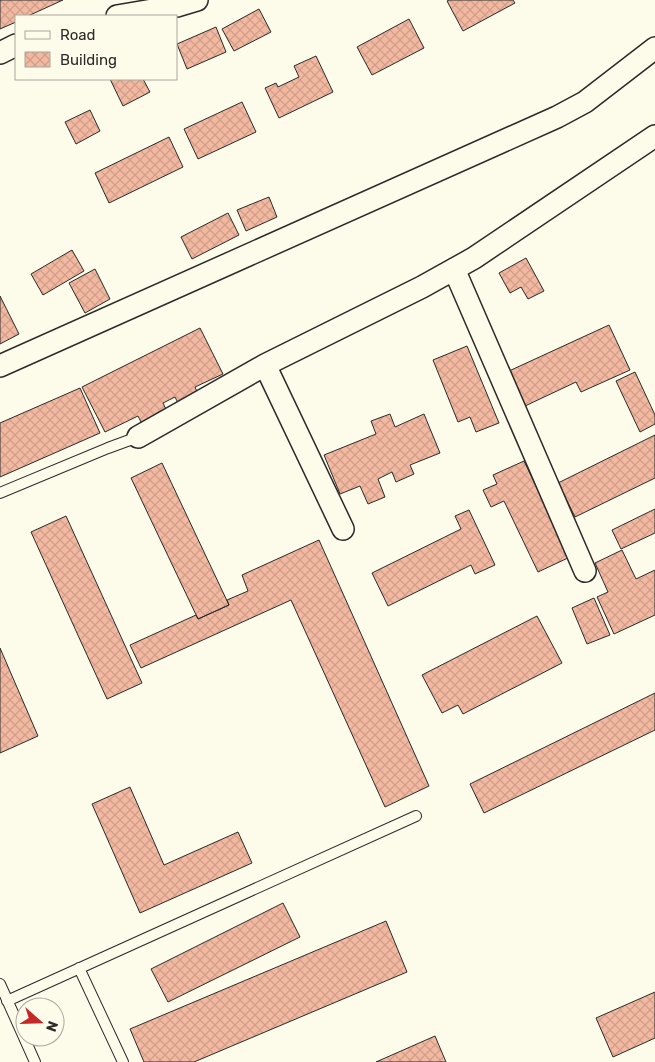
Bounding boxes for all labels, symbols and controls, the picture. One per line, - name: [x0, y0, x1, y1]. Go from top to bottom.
- legend: [15, 15, 178, 80]
- text: Road: [60, 26, 96, 44]
- text: Building: [60, 51, 117, 69]
- north arrow: [15, 997, 65, 1047]
- text: N: [42, 1019, 61, 1034]

